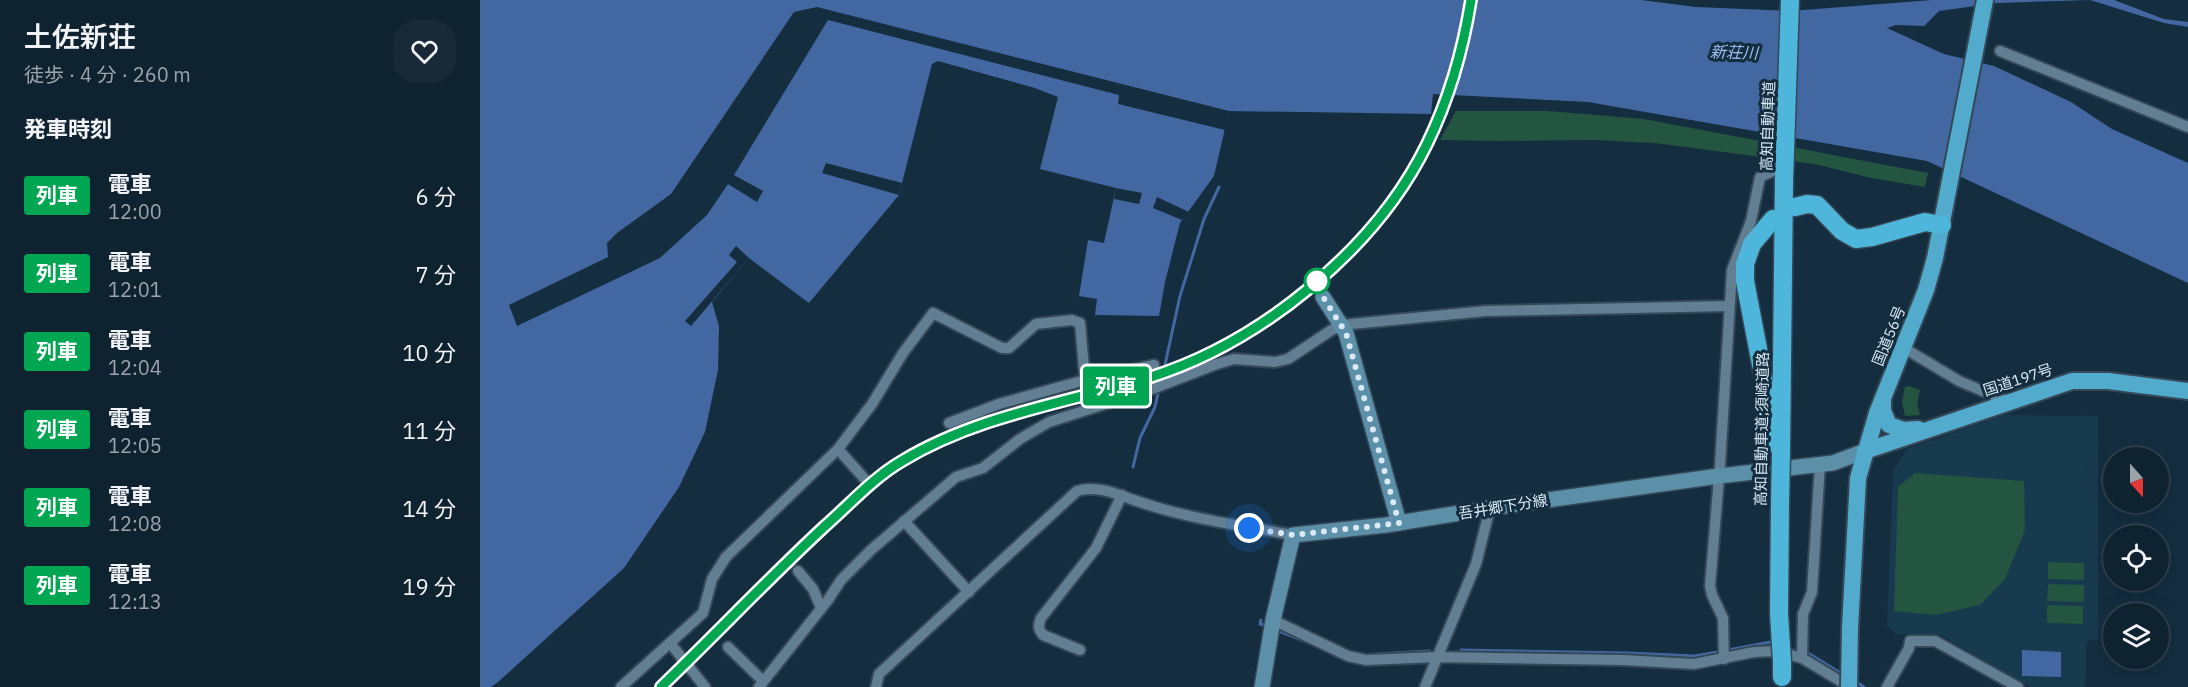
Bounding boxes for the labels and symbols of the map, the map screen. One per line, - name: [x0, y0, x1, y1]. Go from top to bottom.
- water label: 新荘川: [1710, 41, 1760, 63]
- street label: 高知自動車道: [1756, 81, 1779, 171]
- unlabelled marker: [1304, 268, 1330, 294]
- street label: 国道56号: [1868, 303, 1909, 369]
- street label: 高知自動車道;須崎道路: [1751, 352, 1772, 506]
- street label: 国道197号: [1981, 359, 2055, 400]
- line badge: 列車: [1089, 366, 1143, 406]
- north arrow: [2103, 447, 2169, 513]
- street label: 吾井郷下分線: [1457, 490, 1549, 523]
- your location: [1234, 513, 1264, 543]

